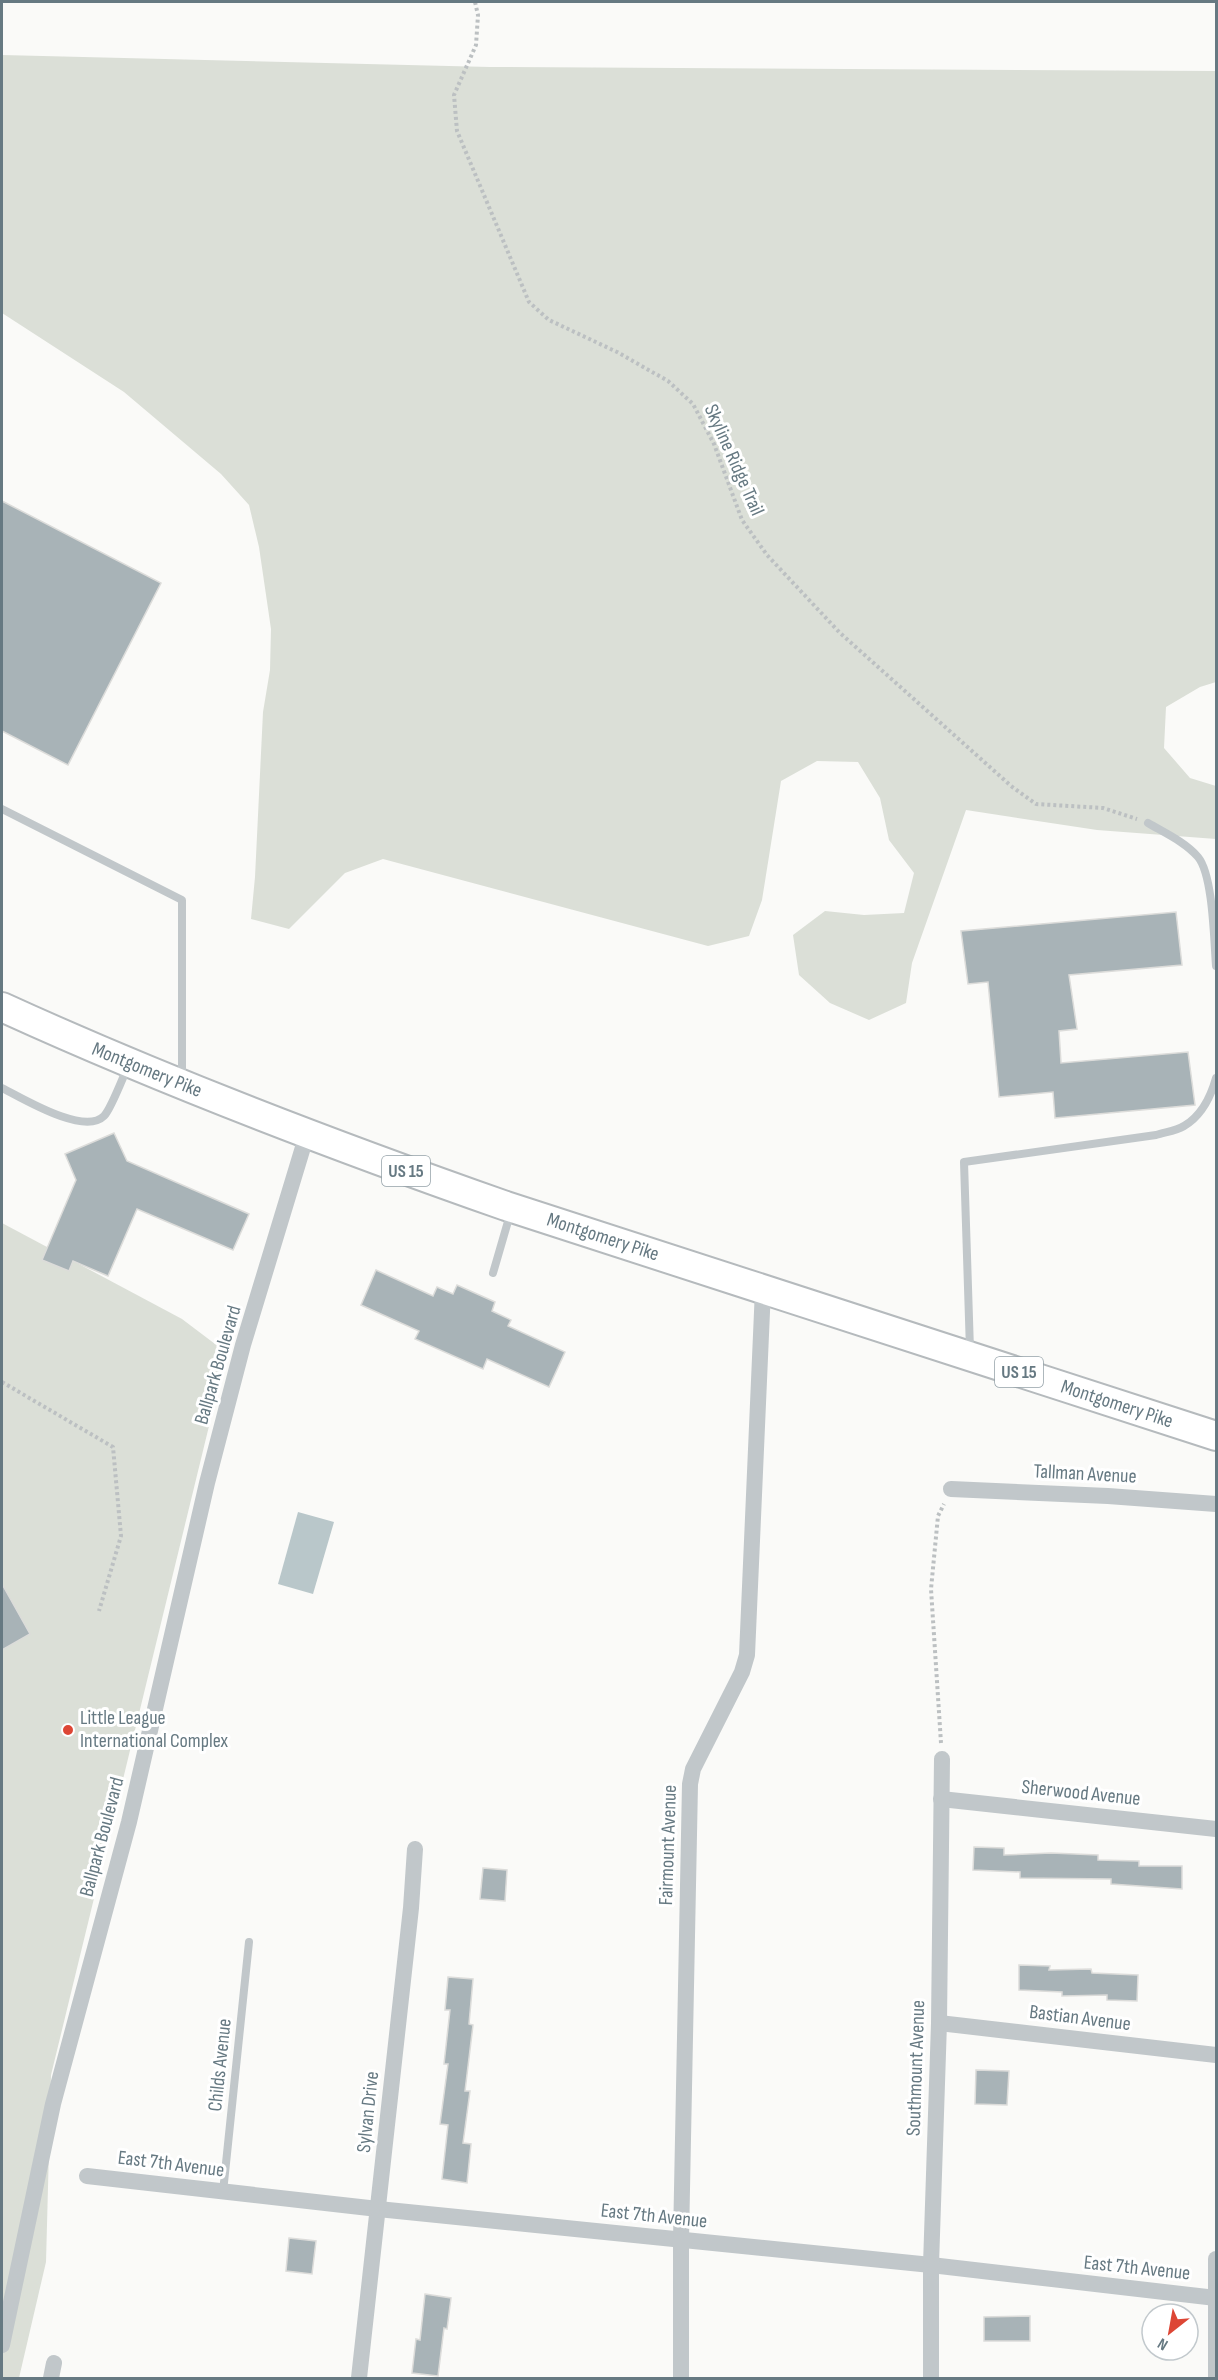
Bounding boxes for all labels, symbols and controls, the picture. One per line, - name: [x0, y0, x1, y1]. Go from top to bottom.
- street label: Skyline Ridge Trail: [699, 401, 769, 519]
- street label: Montgomery Pike: [89, 1037, 205, 1103]
- road number: US 15: [382, 1156, 430, 1186]
- street label: Montgomery Pike: [544, 1208, 662, 1266]
- street label: Ballpark Boulevard: [190, 1303, 246, 1427]
- road number: US 15: [995, 1357, 1043, 1387]
- street label: Montgomery Pike: [1058, 1375, 1176, 1433]
- street label: Tallman Avenue: [1033, 1459, 1137, 1489]
- place label: Little League International Complex: [80, 1706, 229, 1753]
- marker: Little League International Complex: [61, 1723, 75, 1737]
- street label: Ballpark Boulevard: [75, 1775, 129, 1899]
- street label: Sherwood Avenue: [1020, 1775, 1142, 1811]
- street label: Fairmount Avenue: [654, 1784, 682, 1906]
- street label: Southmount Avenue: [902, 1999, 930, 2137]
- street label: Bastian Avenue: [1028, 2000, 1132, 2036]
- street label: Childs Avenue: [203, 2017, 237, 2113]
- street label: Sylvan Drive: [352, 2070, 384, 2154]
- street label: East 7th Avenue: [116, 2146, 226, 2182]
- street label: East 7th Avenue: [600, 2198, 708, 2234]
- street label: East 7th Avenue: [1083, 2250, 1191, 2286]
- north arrow: [1140, 2302, 1200, 2362]
- text: N: [1154, 2333, 1172, 2354]

